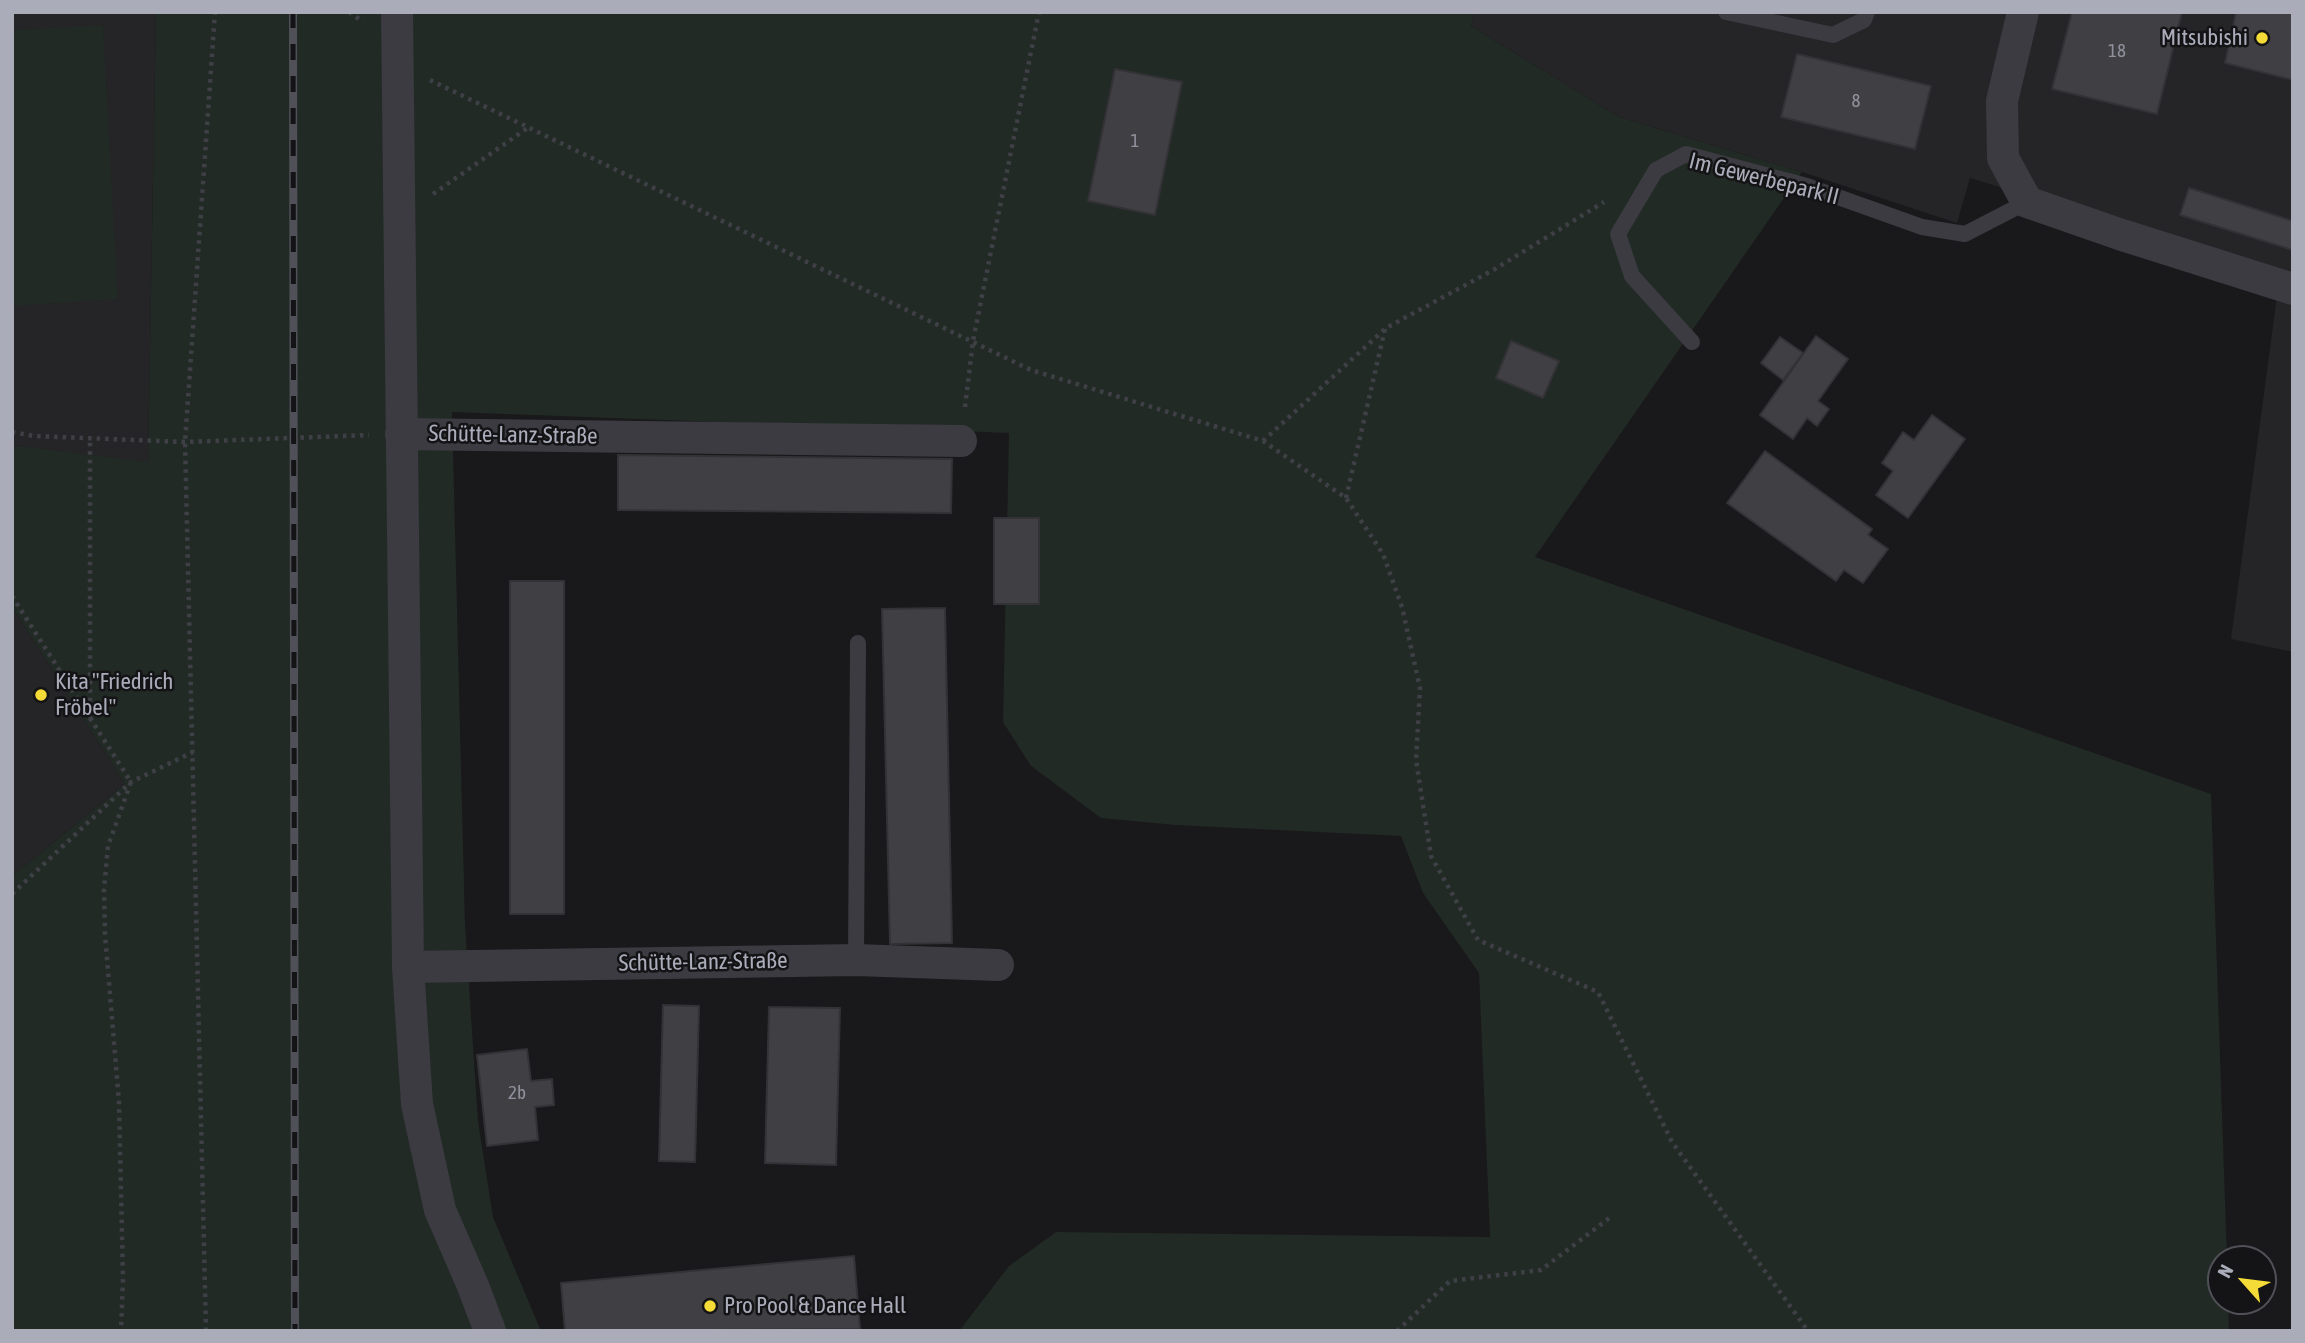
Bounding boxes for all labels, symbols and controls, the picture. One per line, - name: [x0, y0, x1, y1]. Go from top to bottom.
- place label: Mitsubishi: [2161, 24, 2248, 52]
- marker: Mitsubishi: [2254, 30, 2270, 46]
- house number: 18: [2108, 40, 2126, 62]
- house number: 8: [1852, 90, 1860, 112]
- house number: 1: [1131, 130, 1139, 152]
- street label: Im Gewerbepark II: [1686, 147, 1842, 211]
- street label: Schütte-Lanz-Straße: [428, 420, 598, 450]
- place label: Kita "Friedrich Fröbel": [55, 668, 173, 722]
- marker: Kita "Friedrich Fröbel": [33, 687, 49, 703]
- street label: Schütte-Lanz-Straße: [618, 947, 788, 977]
- house number: 2b: [508, 1082, 526, 1104]
- north arrow: [2207, 1245, 2277, 1315]
- text: N: [2213, 1261, 2238, 1281]
- place label: Pro Pool & Dance Hall: [724, 1292, 906, 1320]
- marker: Pro Pool & Dance Hall: [702, 1298, 718, 1314]

